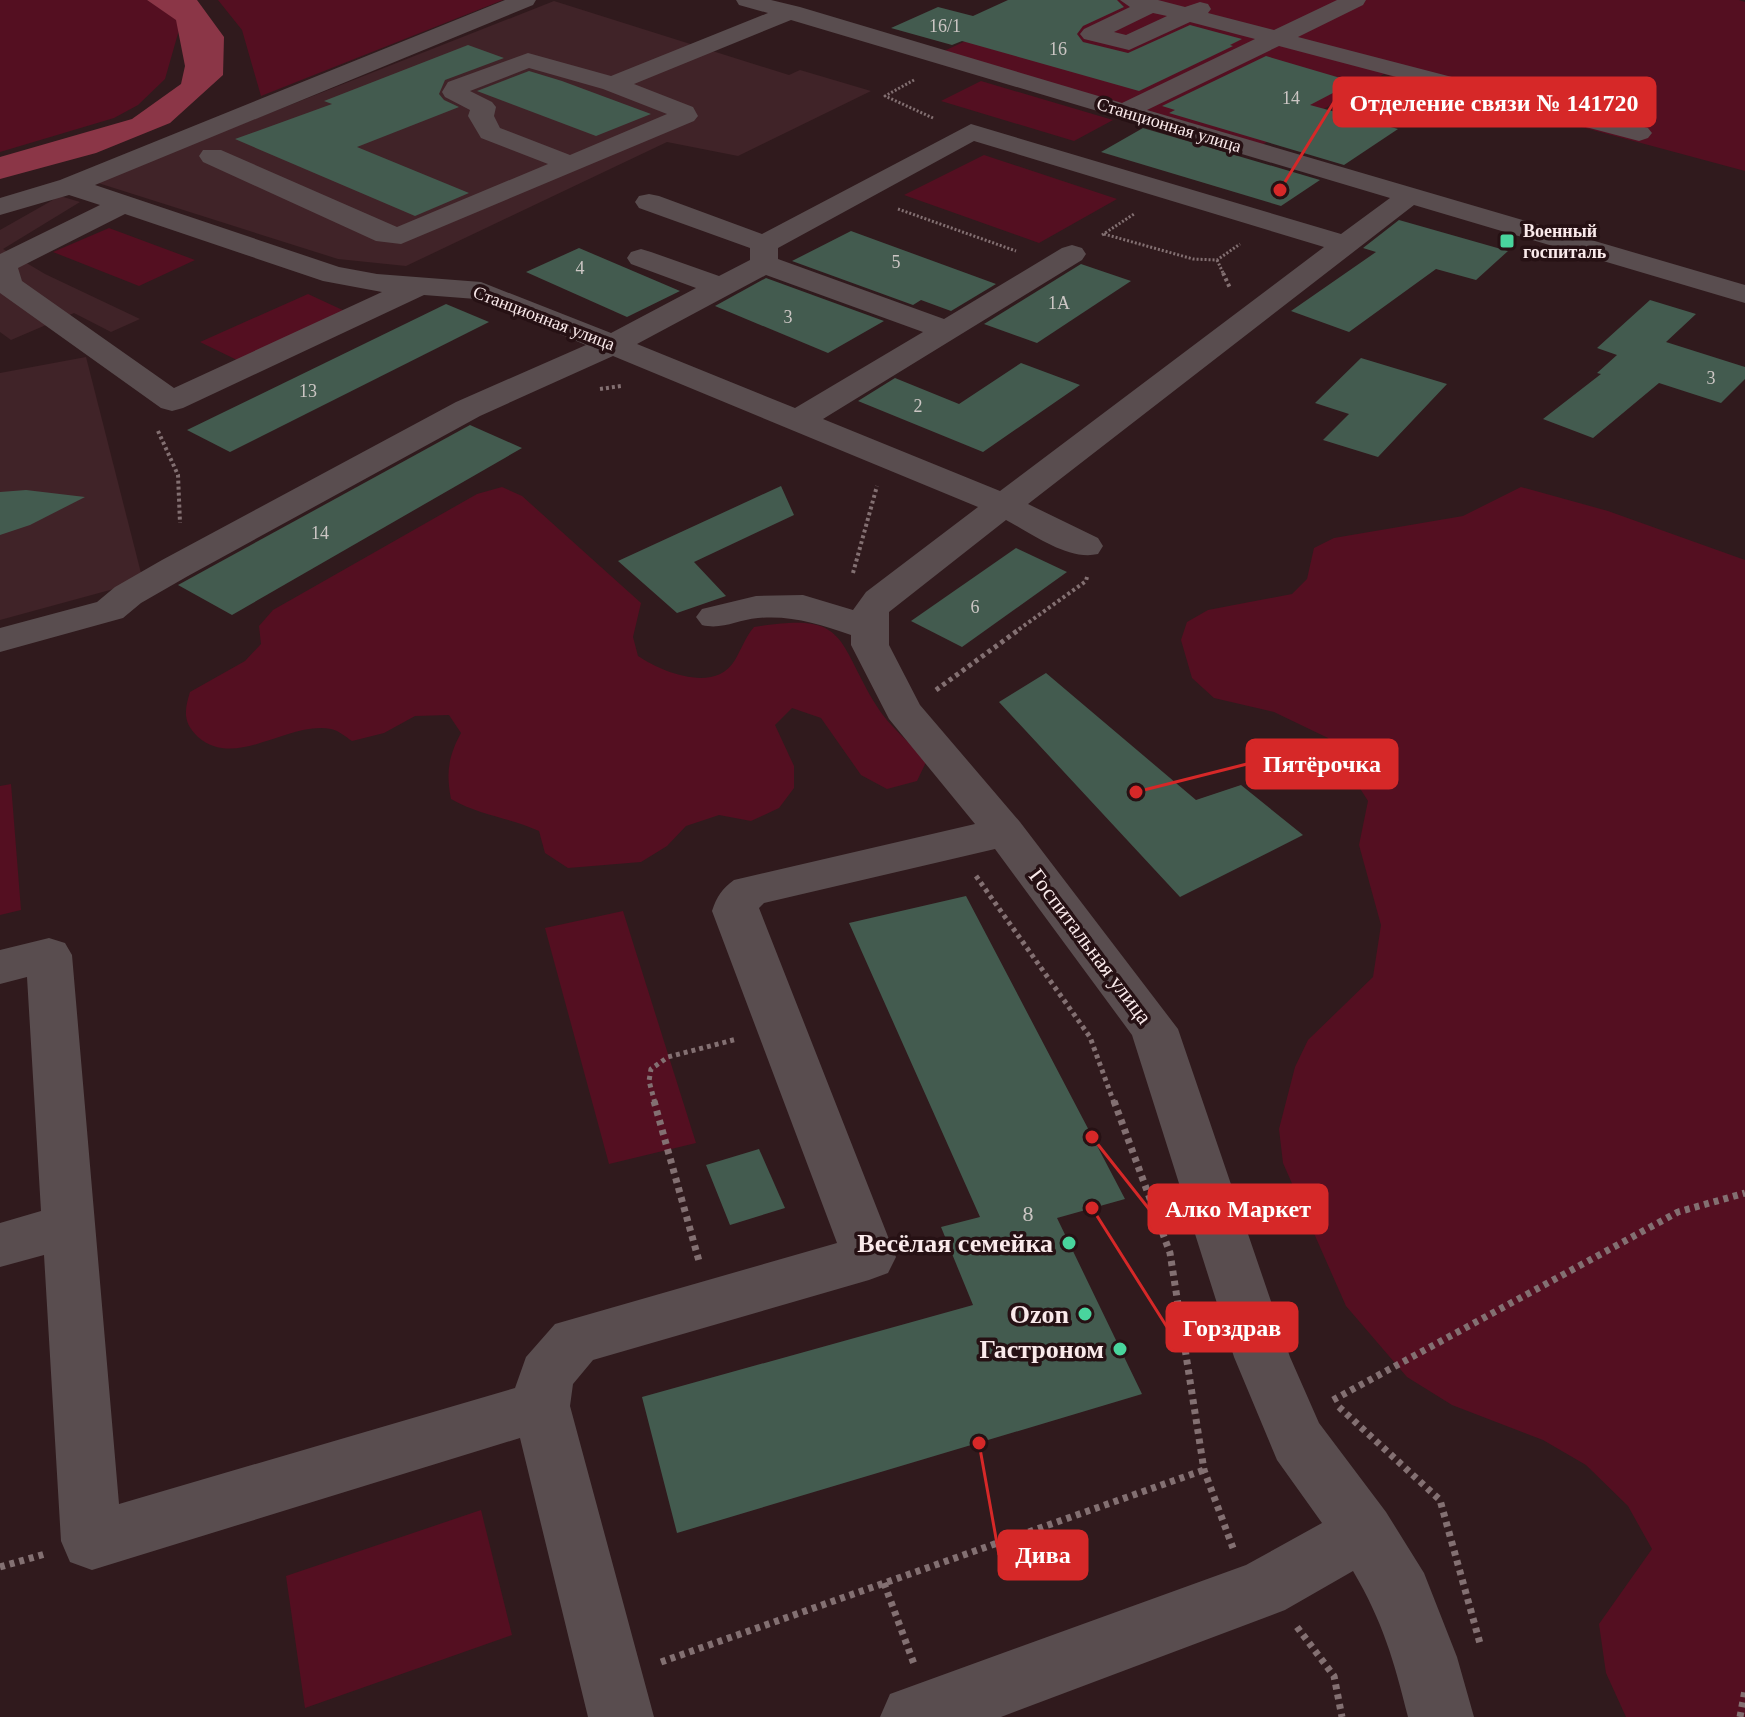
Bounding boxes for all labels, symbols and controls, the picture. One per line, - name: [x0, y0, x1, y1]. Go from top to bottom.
- house number: 16/1: [929, 16, 961, 36]
- house number: 16: [1049, 39, 1067, 59]
- callout: Отделение связи № 141720: [1334, 78, 1655, 126]
- house number: 14: [1282, 88, 1300, 108]
- text: Отделение связи № 141720: [1349, 90, 1639, 116]
- street label: Станционная улица: [1094, 93, 1244, 157]
- place label: Военный госпиталь: [1523, 221, 1607, 262]
- marker: Военный госпиталь: [1498, 232, 1516, 250]
- house number: 5: [892, 252, 901, 272]
- house number: 4: [576, 258, 585, 278]
- street label: Станционная улица: [470, 282, 618, 354]
- house number: 1А: [1048, 293, 1070, 313]
- house number: 3: [784, 307, 793, 327]
- house number: 3: [1707, 368, 1716, 388]
- house number: 13: [299, 381, 317, 401]
- house number: 2: [914, 396, 923, 416]
- house number: 14: [311, 523, 329, 543]
- house number: 6: [971, 597, 980, 617]
- callout: Пятёрочка: [1247, 740, 1397, 788]
- text: Пятёрочка: [1263, 751, 1381, 777]
- street label: Госпитальная улица: [1024, 864, 1157, 1029]
- callout: Алко Маркет: [1149, 1185, 1327, 1233]
- text: Алко Маркет: [1165, 1196, 1311, 1222]
- house number: 8: [1023, 1201, 1034, 1226]
- place label: Весёлая семейка: [857, 1229, 1053, 1258]
- marker: Весёлая семейка: [1060, 1234, 1078, 1252]
- place label: Ozon: [1010, 1300, 1070, 1329]
- callout: Горздрав: [1167, 1303, 1297, 1351]
- marker: Ozon: [1076, 1305, 1094, 1323]
- text: Горздрав: [1183, 1315, 1281, 1341]
- place label: Гастроном: [979, 1335, 1104, 1364]
- marker: Гастроном: [1111, 1340, 1129, 1358]
- callout: Дива: [999, 1531, 1087, 1579]
- text: Дива: [1015, 1542, 1071, 1568]

